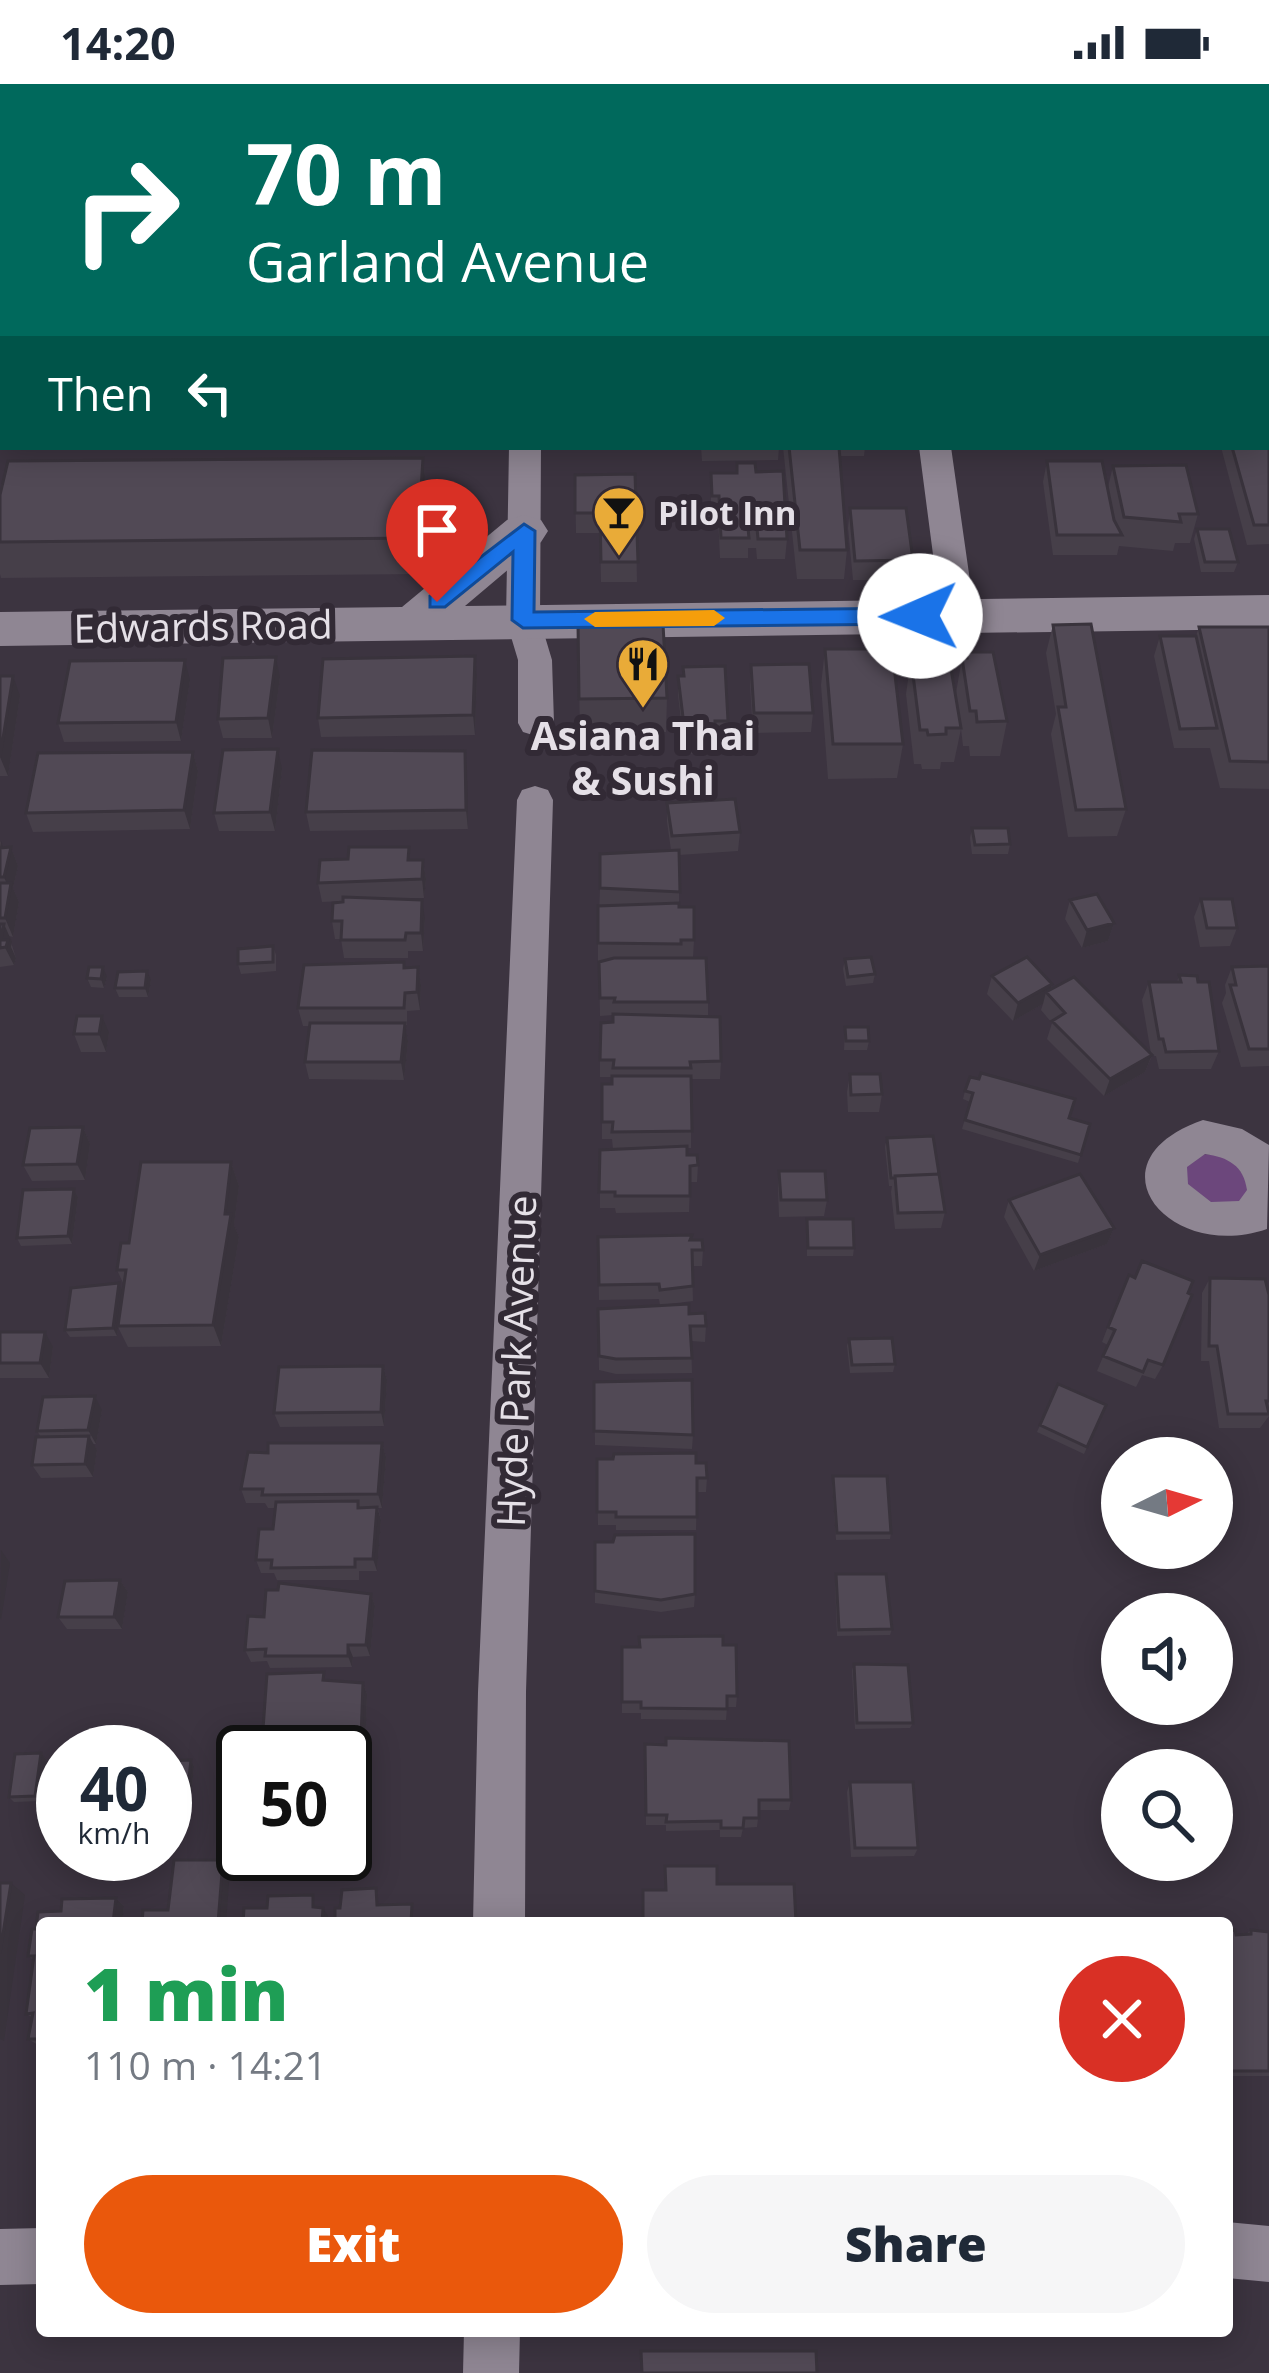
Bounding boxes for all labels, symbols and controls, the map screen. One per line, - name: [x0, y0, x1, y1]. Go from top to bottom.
- text: 14:20: [60, 12, 176, 73]
- text: 70 m: [246, 115, 446, 230]
- icon: right: [48, 132, 204, 288]
- text: Garland Avenue: [246, 224, 649, 298]
- icon: left: [177, 360, 243, 426]
- text: Then: [48, 363, 153, 424]
- pin: [386, 479, 488, 602]
- bar icon: Pilot Inn: [591, 484, 647, 558]
- place label: Pilot Inn: [658, 490, 797, 535]
- icon: arrive: [404, 497, 470, 563]
- position arrow: [857, 553, 983, 679]
- street label: Edwards Road: [73, 596, 333, 654]
- restaurant icon: Asiana Thai & Sushi: [615, 636, 671, 710]
- place label: Asiana Thai & Sushi: [531, 708, 755, 806]
- street label: Hyde Park Avenue: [483, 1194, 547, 1528]
- north arrow: [1101, 1437, 1233, 1569]
- map controls: [1101, 1437, 1233, 1881]
- button: sound: [1101, 1593, 1233, 1725]
- speed limit sign: 50: [216, 1725, 372, 1881]
- text: 40: [80, 1747, 148, 1829]
- button: search: [1101, 1749, 1233, 1881]
- text: km/h: [78, 1812, 150, 1853]
- text: 1 min: [84, 1944, 289, 2042]
- button: close: [1059, 1956, 1185, 2082]
- text: 110 m · 14:21: [84, 2038, 327, 2091]
- button: Exit: [84, 2175, 623, 2313]
- button: Share: [647, 2175, 1185, 2313]

